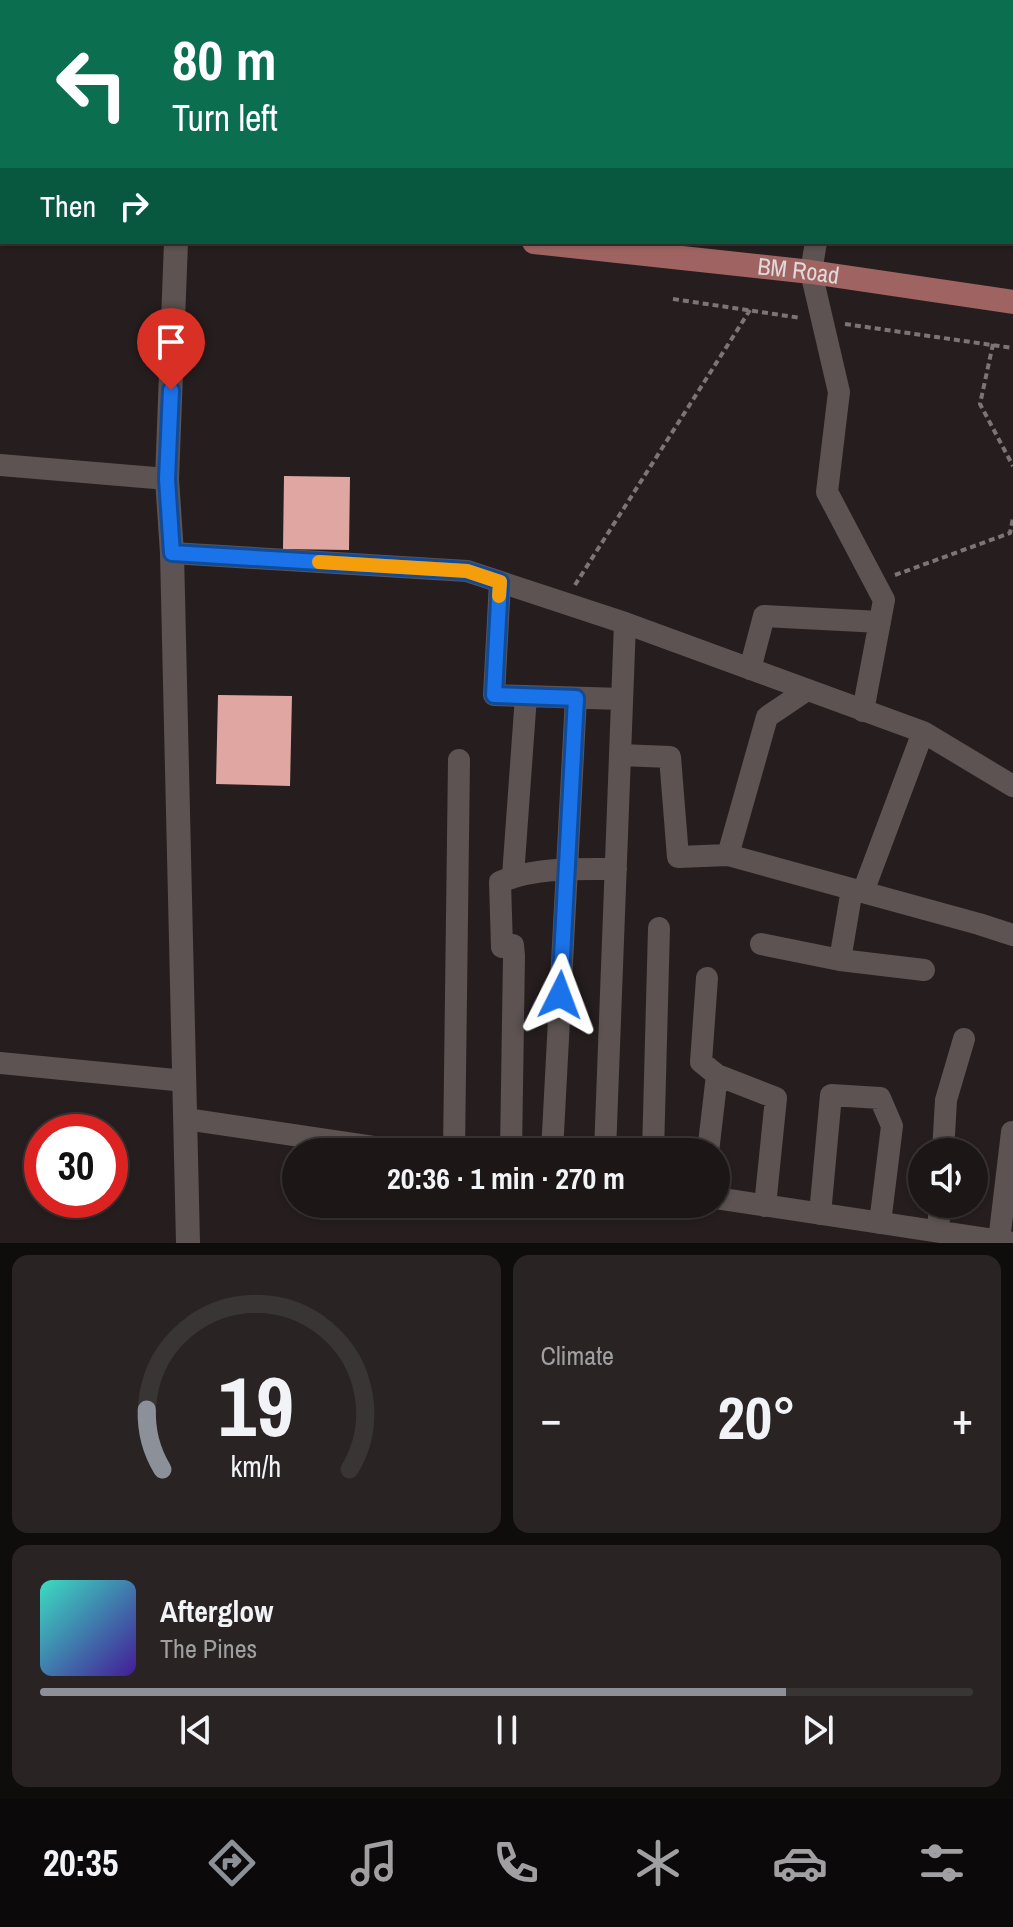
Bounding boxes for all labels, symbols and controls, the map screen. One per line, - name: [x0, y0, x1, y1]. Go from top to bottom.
- text: 80 m: [172, 22, 277, 97]
- icon: left: [40, 32, 144, 136]
- text: Turn left: [172, 94, 278, 142]
- icon: right: [112, 184, 156, 228]
- text: Then: [40, 186, 96, 226]
- street label: BM Road: [756, 249, 842, 291]
- pin: [137, 308, 205, 390]
- icon: arrive: [149, 320, 193, 364]
- position arrow: [518, 953, 602, 1037]
- speed limit sign: 30: [24, 1114, 128, 1218]
- map controls: [908, 1138, 988, 1218]
- button: sound: [908, 1138, 988, 1218]
- text: 20:36 · 1 min · 270 m: [387, 1158, 625, 1198]
- text: Climate: [541, 1338, 614, 1373]
- text: 19: [218, 1350, 294, 1462]
- text: 20°: [717, 1377, 796, 1458]
- text: −: [541, 1388, 562, 1448]
- text: +: [952, 1388, 973, 1448]
- text: km/h: [231, 1447, 282, 1486]
- text: Afterglow: [160, 1591, 273, 1631]
- text: The Pines: [160, 1631, 257, 1666]
- icon: previous: [174, 1708, 218, 1752]
- icon: pause: [485, 1708, 529, 1752]
- icon: next: [796, 1708, 840, 1752]
- icon: directions: [204, 1835, 260, 1891]
- icon: music: [346, 1835, 402, 1891]
- icon: phone: [488, 1835, 544, 1891]
- icon: climate: [630, 1835, 686, 1891]
- icon: car: [772, 1835, 828, 1891]
- icon: filters: [914, 1835, 970, 1891]
- text: 20:35: [43, 1839, 118, 1887]

